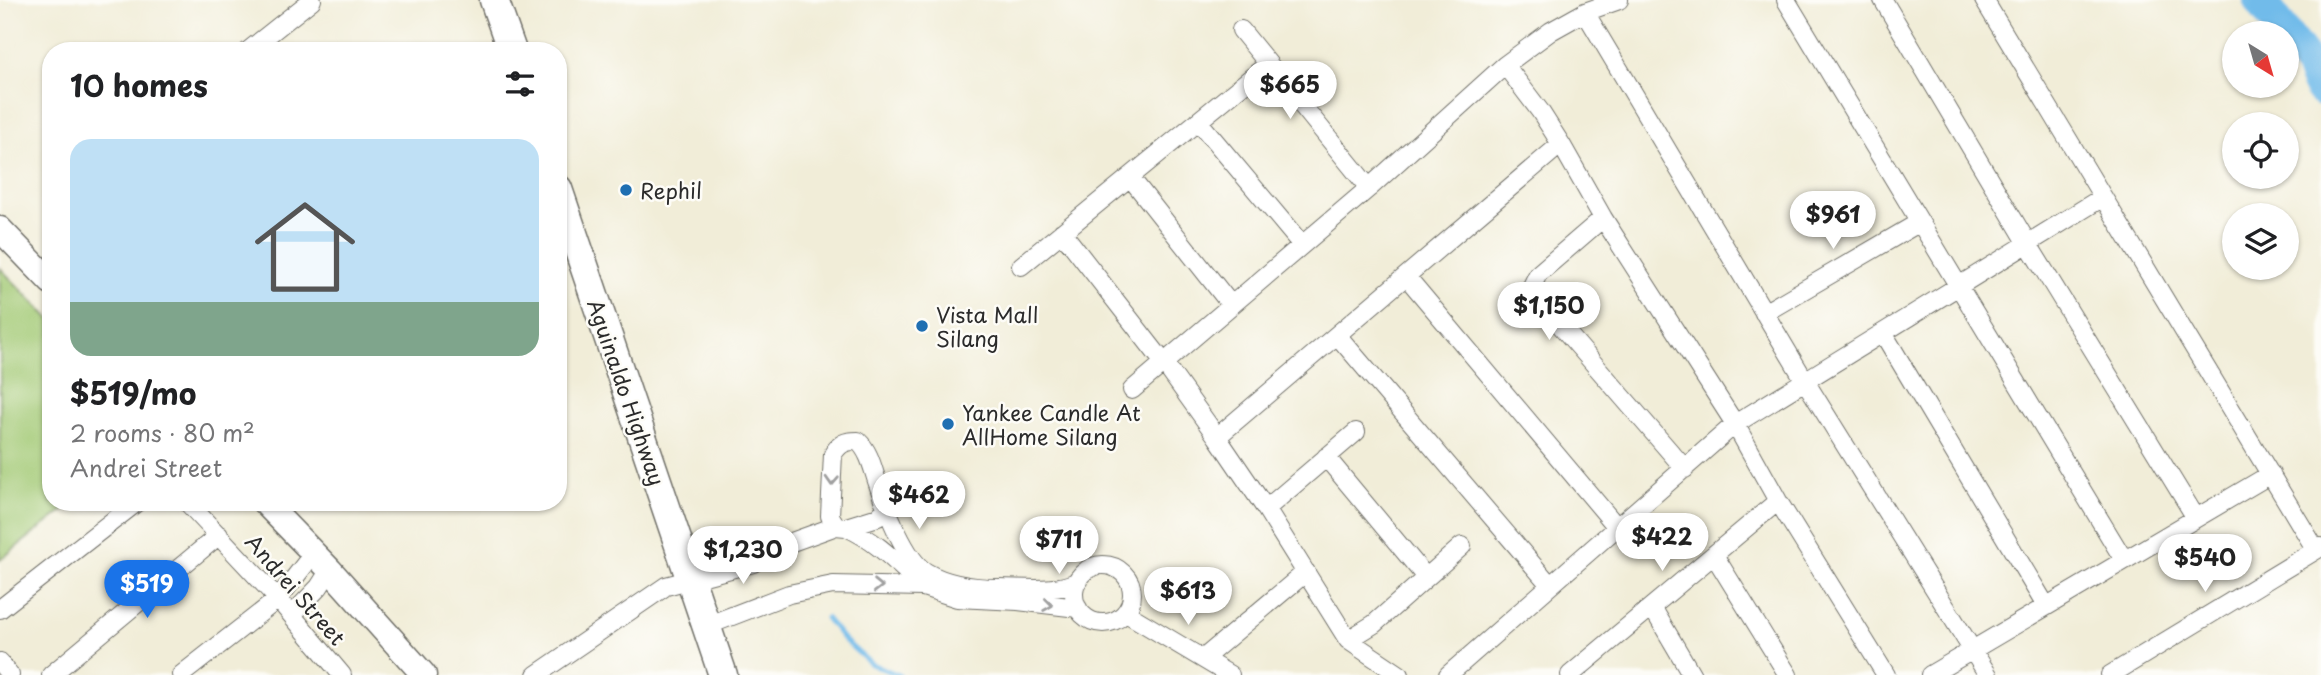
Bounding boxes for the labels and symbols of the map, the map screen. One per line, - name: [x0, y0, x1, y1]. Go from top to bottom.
- north arrow: [2222, 21, 2300, 98]
- pin: $665: [1249, 61, 1331, 121]
- place label: Rephil: [640, 174, 702, 206]
- marker: Rephil: [618, 182, 634, 198]
- pin: $961: [1792, 191, 1874, 251]
- pin: $1,150: [1492, 282, 1606, 342]
- street label: Aguinaldo Highway: [580, 295, 674, 489]
- place label: Vista Mall Silang: [936, 298, 1038, 354]
- marker: Vista Mall Silang: [914, 318, 930, 334]
- place label: Yankee Candle At AllHome Silang: [962, 396, 1141, 452]
- marker: Yankee Candle At AllHome Silang: [940, 416, 956, 432]
- pin: $462: [878, 472, 960, 531]
- one-way arrow: [825, 476, 840, 487]
- pin: $422: [1621, 514, 1703, 573]
- pin: $711: [1018, 516, 1100, 576]
- street label: Andrei Street: [238, 526, 354, 652]
- pin: $1,230: [686, 526, 800, 586]
- pin: $540: [2164, 534, 2246, 594]
- pin: $519: [106, 560, 188, 620]
- pin: $613: [1147, 568, 1229, 627]
- one-way arrow: [874, 578, 884, 594]
- one-way arrow: [1042, 598, 1054, 613]

